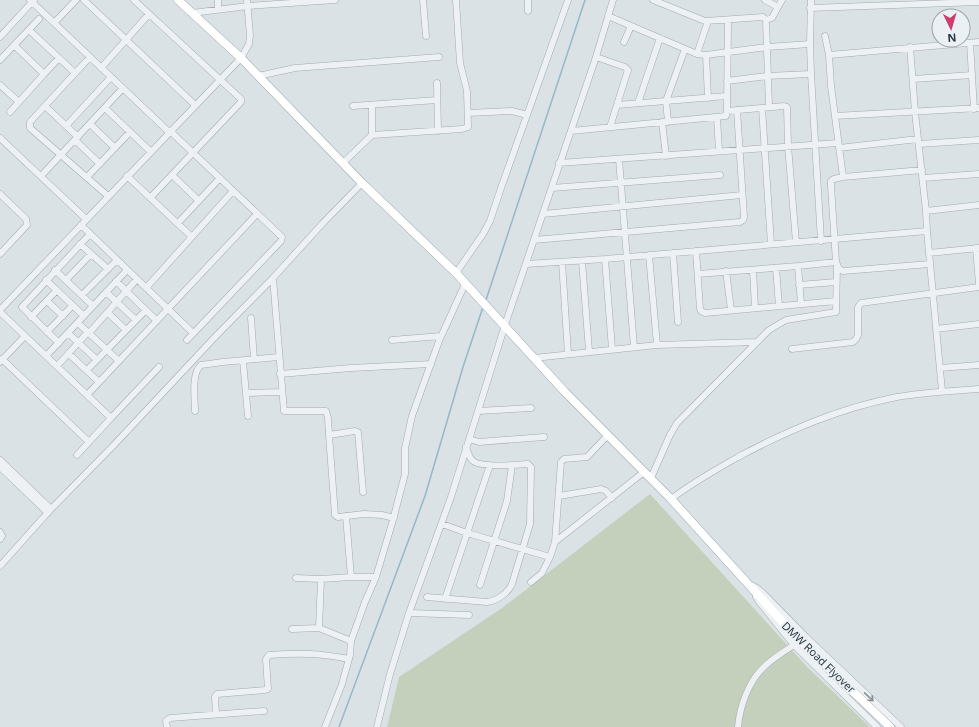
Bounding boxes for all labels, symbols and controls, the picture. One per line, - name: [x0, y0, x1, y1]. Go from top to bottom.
- north arrow: [931, 8, 971, 48]
- text: N: [947, 31, 957, 46]
- street label: DMW Road Flyover: [779, 618, 859, 696]
- one-way arrow: [864, 692, 874, 701]

